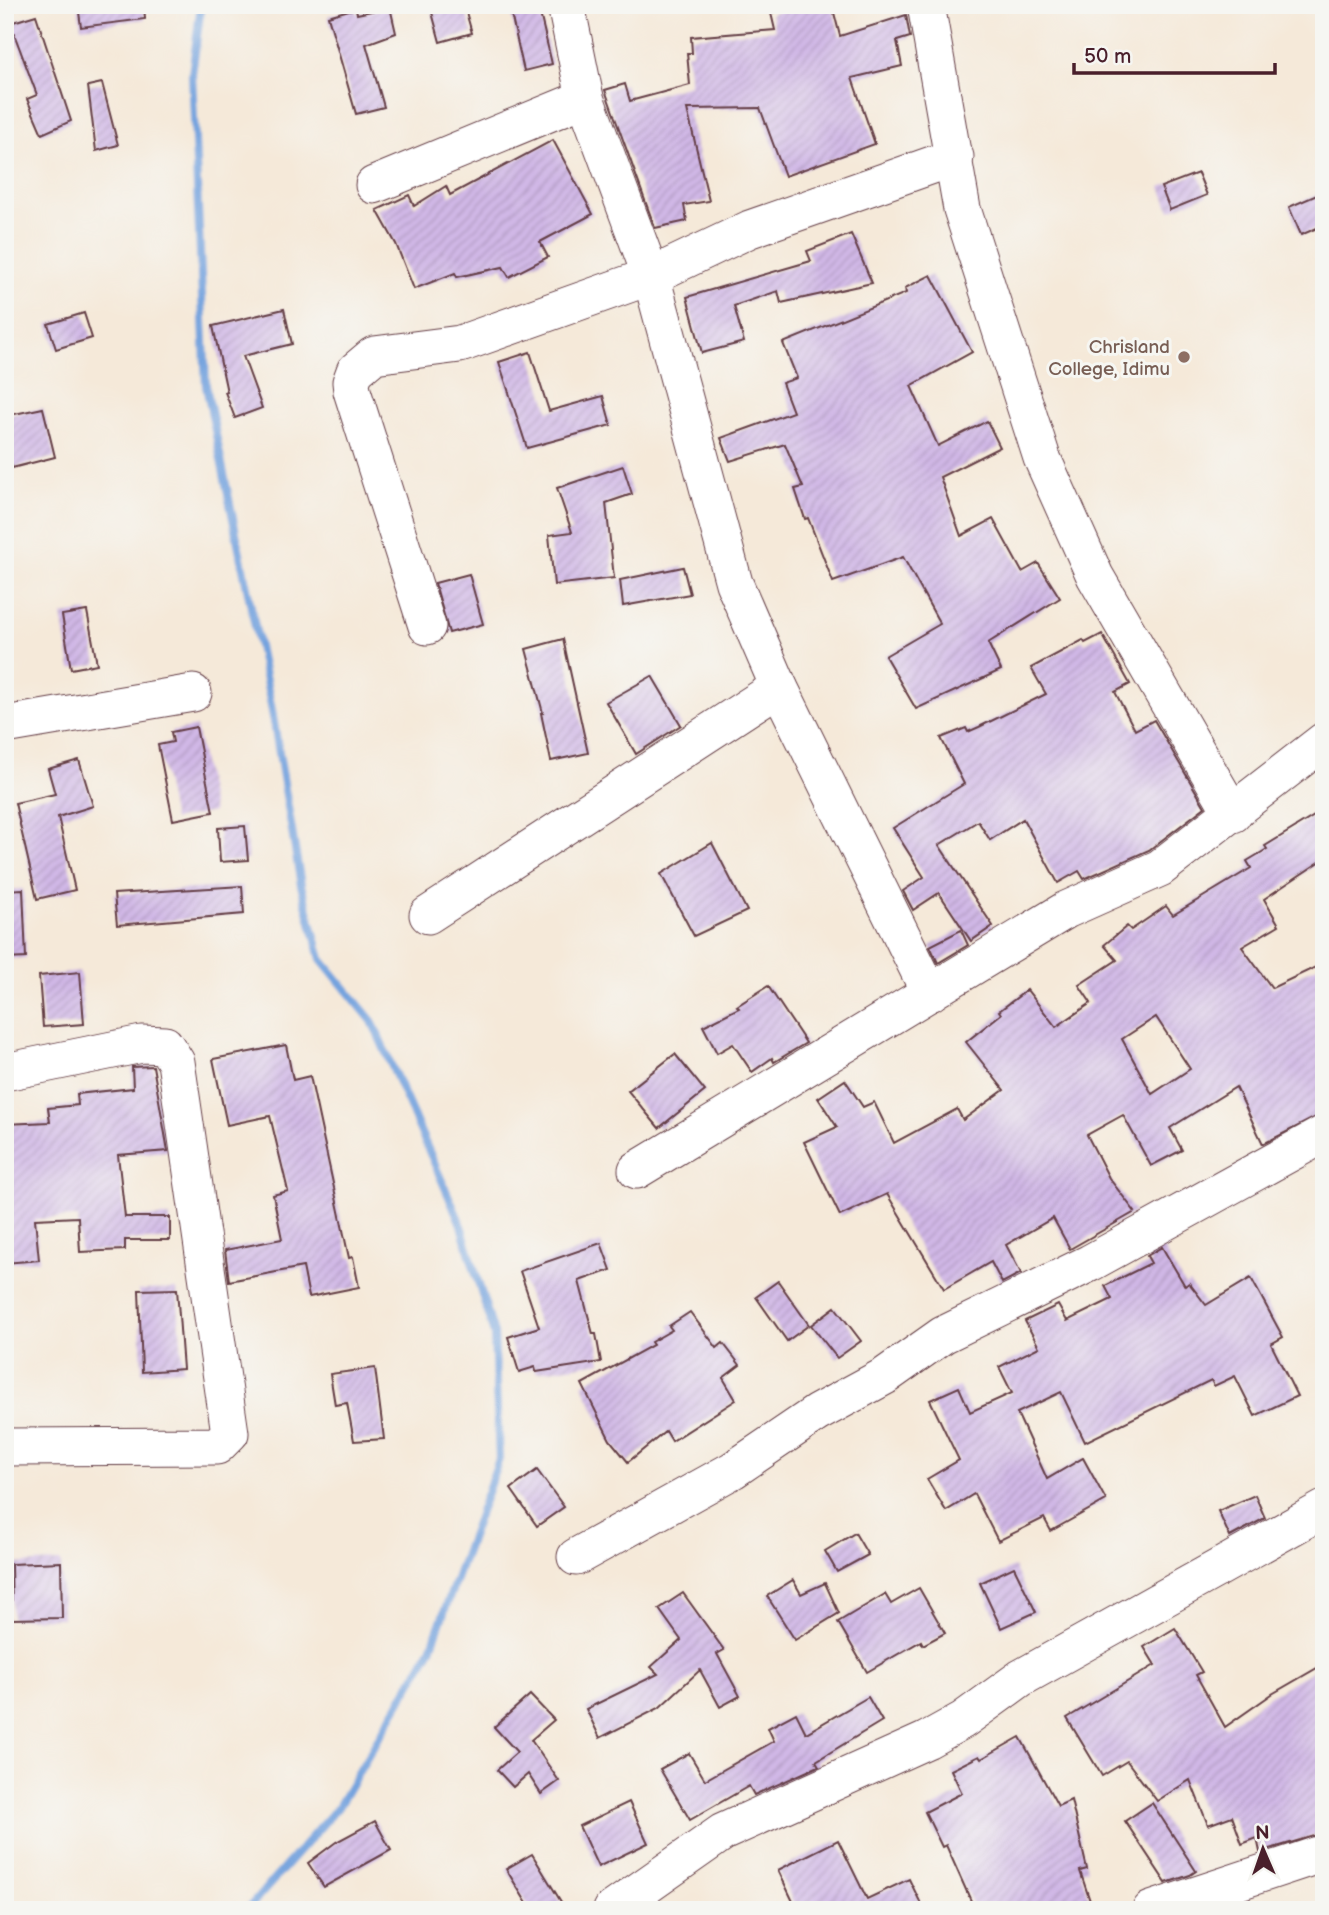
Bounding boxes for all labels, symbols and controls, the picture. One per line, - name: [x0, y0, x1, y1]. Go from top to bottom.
- scale bar: [1074, 32, 1275, 76]
- text: 50 m: [1084, 44, 1131, 69]
- place label: Chrisland College, Idimu: [1048, 336, 1170, 381]
- marker: Chrisland College, Idimu: [1176, 349, 1192, 365]
- north arrow: [1228, 1814, 1298, 1884]
- text: N: [1255, 1822, 1270, 1845]

